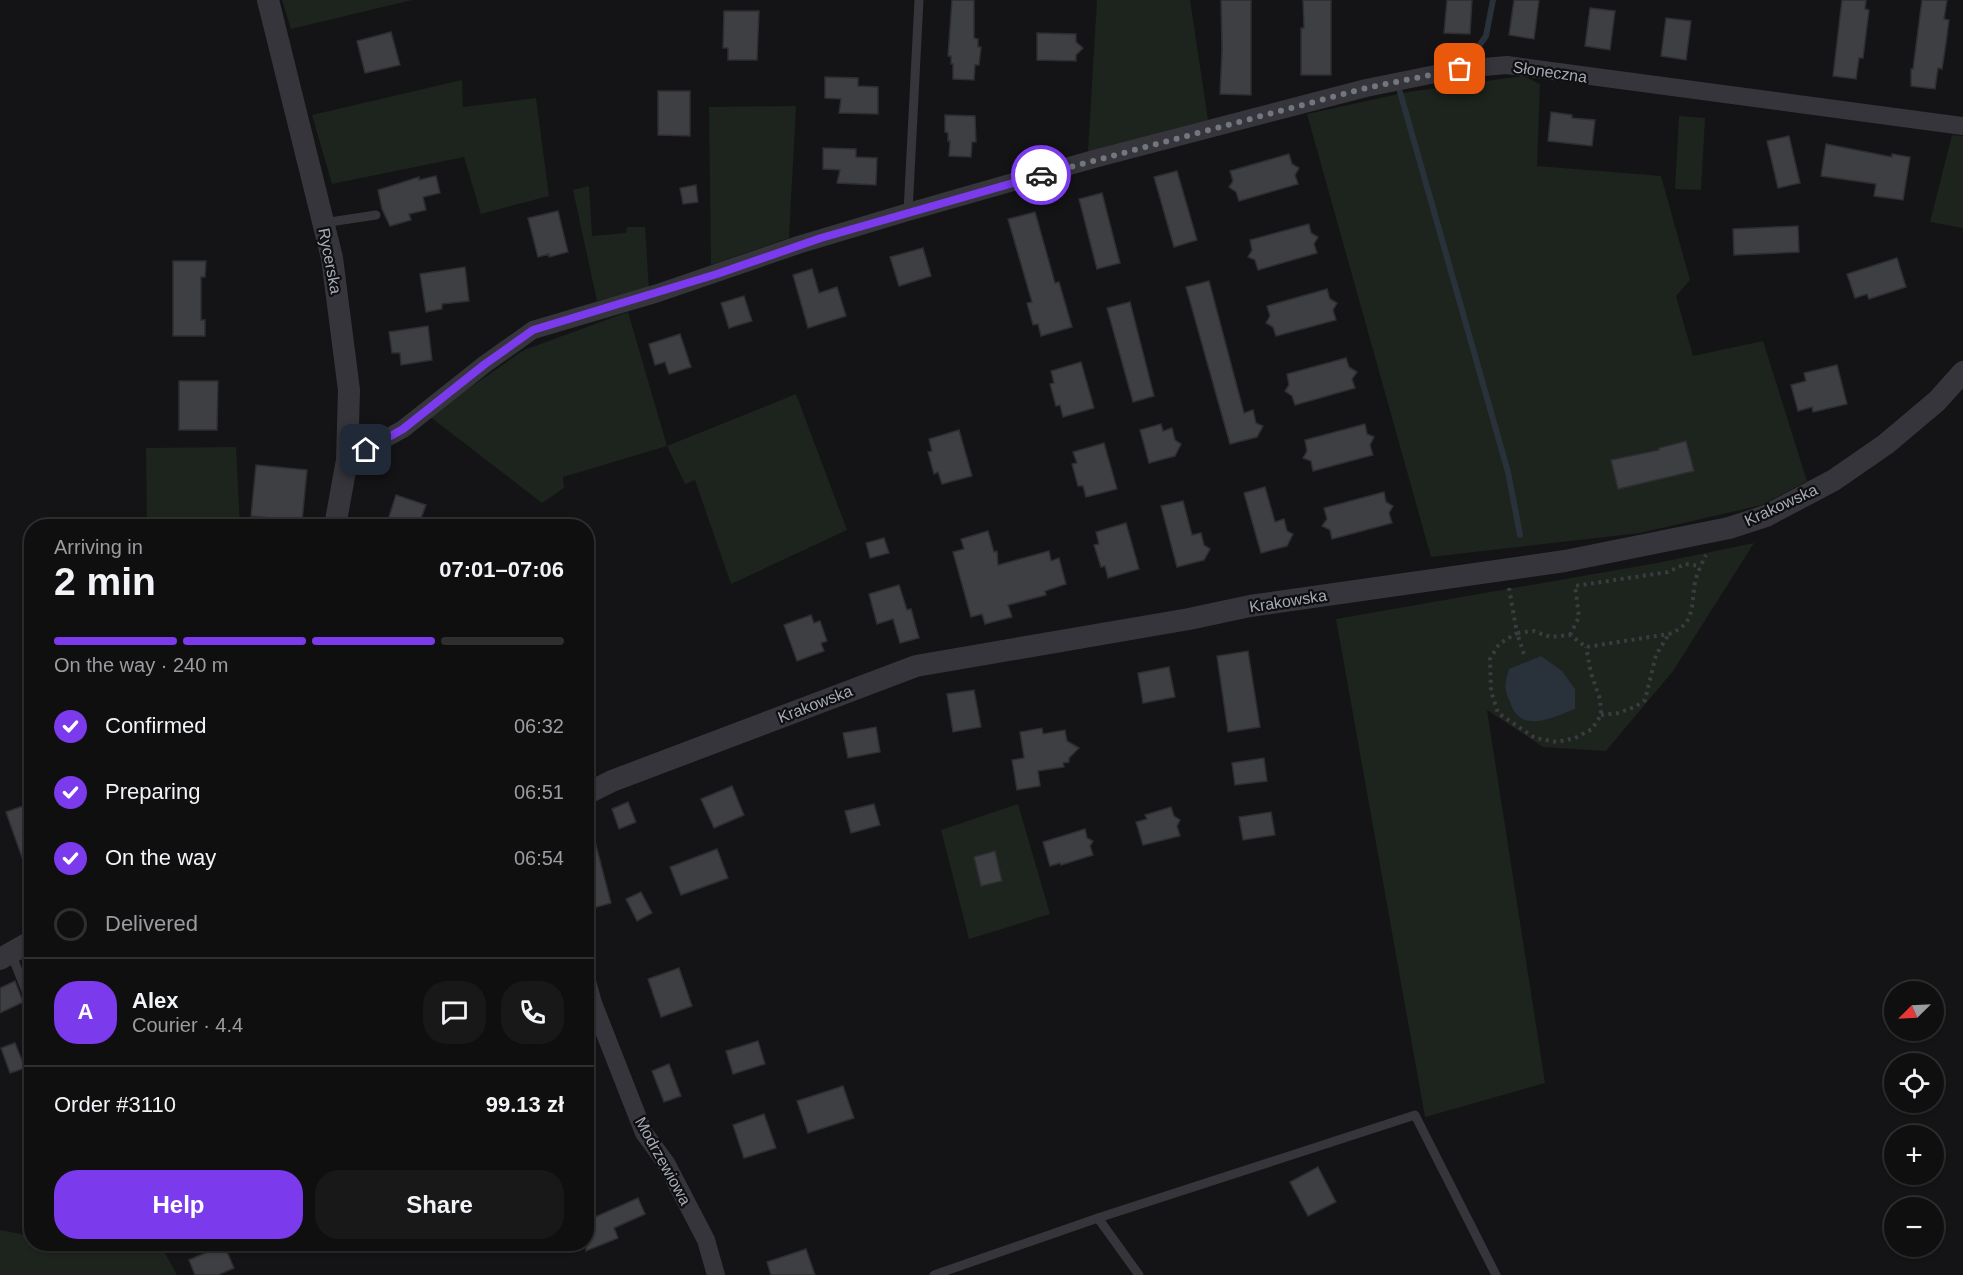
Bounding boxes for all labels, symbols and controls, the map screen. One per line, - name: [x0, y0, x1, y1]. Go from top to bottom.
- pin: [1434, 43, 1485, 94]
- icon: bag: [1443, 52, 1476, 85]
- street label: Słoneczna: [1512, 58, 1588, 86]
- courier: [1011, 145, 1071, 205]
- icon: car: [1025, 159, 1058, 192]
- street label: Rycerska: [315, 227, 345, 295]
- pin: [340, 424, 391, 475]
- icon: home: [349, 433, 382, 466]
- street label: Krakowska: [1742, 481, 1820, 529]
- text: Arriving in: [54, 536, 143, 558]
- text: 07:01–07:06: [439, 557, 564, 582]
- text: 2 min: [54, 560, 156, 603]
- street label: Krakowska: [1248, 586, 1328, 616]
- text: On the way · 240 m: [54, 654, 229, 676]
- street label: Krakowska: [775, 682, 855, 726]
- icon: check: [54, 710, 87, 743]
- text: Confirmed: [105, 713, 206, 738]
- text: 06:32: [514, 715, 564, 737]
- icon: check: [54, 776, 87, 809]
- text: Preparing: [105, 779, 200, 804]
- text: 06:51: [514, 781, 564, 803]
- icon: check: [54, 842, 87, 875]
- text: On the way: [105, 845, 216, 870]
- text: 06:54: [514, 847, 564, 869]
- text: Delivered: [105, 911, 198, 936]
- button: chat: [423, 981, 486, 1044]
- button: phone: [501, 981, 564, 1044]
- north arrow: [1884, 981, 1944, 1041]
- map controls: [1884, 981, 1944, 1257]
- text: Alex: [132, 988, 178, 1013]
- text: A: [78, 999, 93, 1024]
- text: Courier · 4.4: [132, 1014, 243, 1036]
- button: locate: [1884, 1053, 1944, 1113]
- text: Order #3110: [54, 1092, 176, 1117]
- text: 99.13 zł: [486, 1092, 564, 1117]
- street label: Modrzewiowa: [632, 1114, 694, 1208]
- button: +: [1884, 1125, 1944, 1185]
- button: Help: [54, 1170, 303, 1239]
- button: Share: [315, 1170, 564, 1239]
- button: −: [1884, 1197, 1944, 1257]

